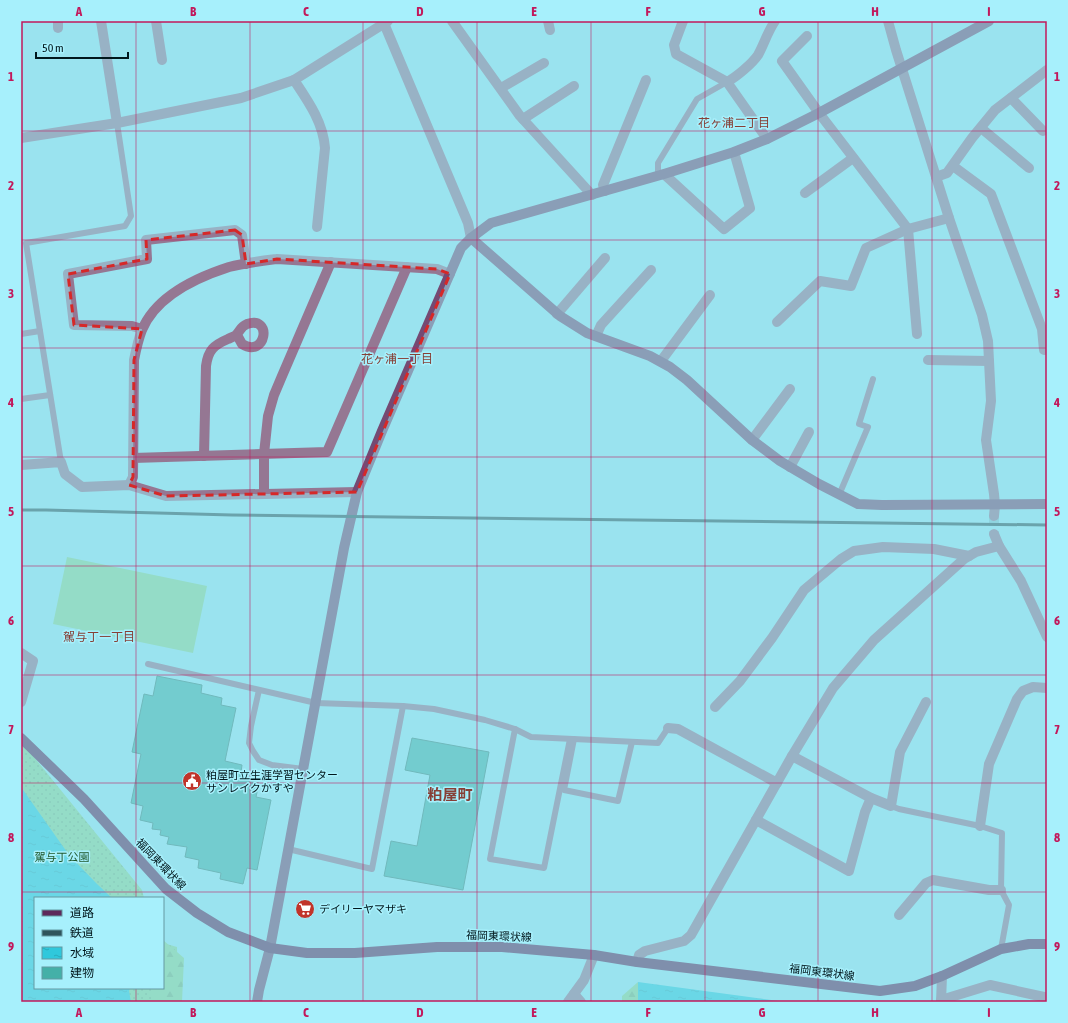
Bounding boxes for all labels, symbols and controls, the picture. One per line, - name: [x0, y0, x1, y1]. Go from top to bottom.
- text: A: [75, 4, 83, 19]
- text: B: [190, 4, 197, 19]
- text: C: [303, 4, 309, 19]
- text: D: [416, 4, 424, 19]
- text: E: [531, 4, 537, 19]
- text: F: [645, 4, 651, 19]
- text: G: [759, 4, 766, 19]
- text: H: [871, 4, 879, 19]
- text: I: [987, 4, 991, 19]
- scale bar: [36, 34, 128, 60]
- text: 50 m: [42, 41, 64, 55]
- text: 1: [8, 69, 14, 84]
- text: 1: [1054, 69, 1060, 84]
- district label: 花ヶ浦二丁目: [698, 116, 770, 130]
- text: 2: [8, 178, 14, 193]
- text: 2: [1054, 178, 1060, 193]
- text: 3: [8, 286, 14, 301]
- text: 3: [1054, 286, 1060, 301]
- district label: 花ヶ浦一丁目: [361, 352, 433, 366]
- text: 4: [7, 395, 14, 410]
- text: 4: [1053, 395, 1060, 410]
- text: 5: [8, 504, 14, 519]
- text: 5: [1054, 504, 1060, 519]
- text: 6: [8, 613, 14, 628]
- text: 6: [1054, 613, 1060, 628]
- district label: 駕与丁一丁目: [63, 630, 135, 644]
- text: 7: [8, 722, 14, 737]
- text: 7: [1054, 722, 1060, 737]
- place label: 粕屋町立生涯学習センター サンレイクかすや: [206, 769, 338, 794]
- public building icon: 粕屋町立生涯学習センター サンレイクかすや: [181, 770, 203, 792]
- district label: 粕屋町: [427, 786, 473, 803]
- text: 8: [8, 830, 14, 845]
- text: 8: [1054, 830, 1060, 845]
- street label: 福岡東環状線: [134, 836, 188, 892]
- park label: 駕与丁公園: [35, 851, 90, 863]
- legend: [34, 897, 164, 989]
- supermarket icon: デイリーヤマザキ: [294, 898, 316, 920]
- place label: デイリーヤマザキ: [319, 903, 407, 915]
- text: 道路: [70, 906, 94, 920]
- text: 鉄道: [70, 926, 94, 940]
- street label: 福岡東環状線: [466, 929, 532, 943]
- text: 9: [8, 939, 14, 954]
- text: 9: [1054, 939, 1060, 954]
- text: 水域: [70, 946, 94, 960]
- street label: 福岡東環状線: [789, 962, 855, 982]
- text: 建物: [70, 966, 94, 980]
- text: A: [75, 1005, 83, 1020]
- text: B: [190, 1005, 197, 1020]
- text: C: [303, 1005, 309, 1020]
- text: D: [416, 1005, 424, 1020]
- text: E: [531, 1005, 537, 1020]
- text: F: [645, 1005, 651, 1020]
- text: G: [759, 1005, 766, 1020]
- text: H: [871, 1005, 879, 1020]
- text: I: [987, 1005, 991, 1020]

